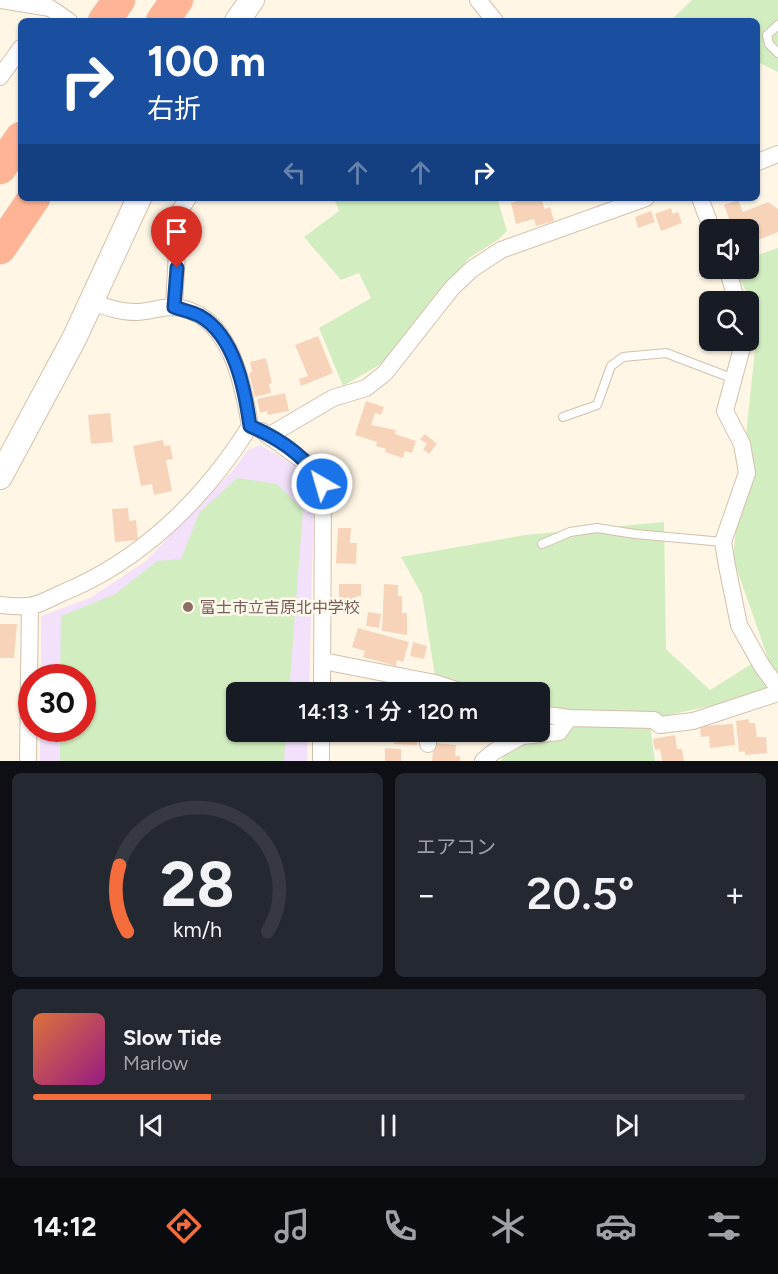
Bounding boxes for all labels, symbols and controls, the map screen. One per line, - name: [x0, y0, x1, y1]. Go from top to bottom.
- text: 100 m: [147, 36, 266, 87]
- icon: right: [48, 42, 126, 120]
- text: 右折: [147, 92, 201, 125]
- icon: left: [278, 156, 311, 189]
- icon: ahead: [341, 156, 374, 189]
- icon: ahead: [404, 156, 437, 189]
- icon: right: [467, 156, 500, 189]
- pin: [151, 206, 202, 268]
- icon: arrive: [160, 215, 193, 248]
- map controls: [699, 219, 759, 351]
- button: sound: [699, 219, 759, 279]
- button: search: [699, 291, 759, 351]
- position arrow: [290, 452, 354, 516]
- place label: 富士市立吉原北中学校: [200, 598, 360, 617]
- marker: 富士市立吉原北中学校: [181, 600, 195, 614]
- speed limit sign: 30: [18, 664, 96, 742]
- text: 14:13 · 1 分 · 120 m: [298, 698, 478, 725]
- text: エアコン: [416, 835, 496, 859]
- text: 28: [160, 847, 235, 922]
- text: 20.5°: [526, 866, 635, 920]
- text: −: [416, 875, 437, 914]
- text: +: [724, 875, 745, 914]
- text: km/h: [173, 917, 222, 942]
- text: Slow Tide: [123, 1024, 222, 1051]
- text: Marlow: [123, 1051, 188, 1075]
- icon: previous: [135, 1109, 168, 1142]
- icon: pause: [372, 1109, 405, 1142]
- icon: next: [610, 1109, 643, 1142]
- icon: directions: [163, 1205, 205, 1247]
- icon: music: [271, 1205, 313, 1247]
- icon: phone: [379, 1205, 421, 1247]
- icon: climate: [487, 1205, 529, 1247]
- icon: car: [595, 1205, 637, 1247]
- icon: filters: [703, 1205, 745, 1247]
- text: 14:12: [33, 1210, 97, 1243]

